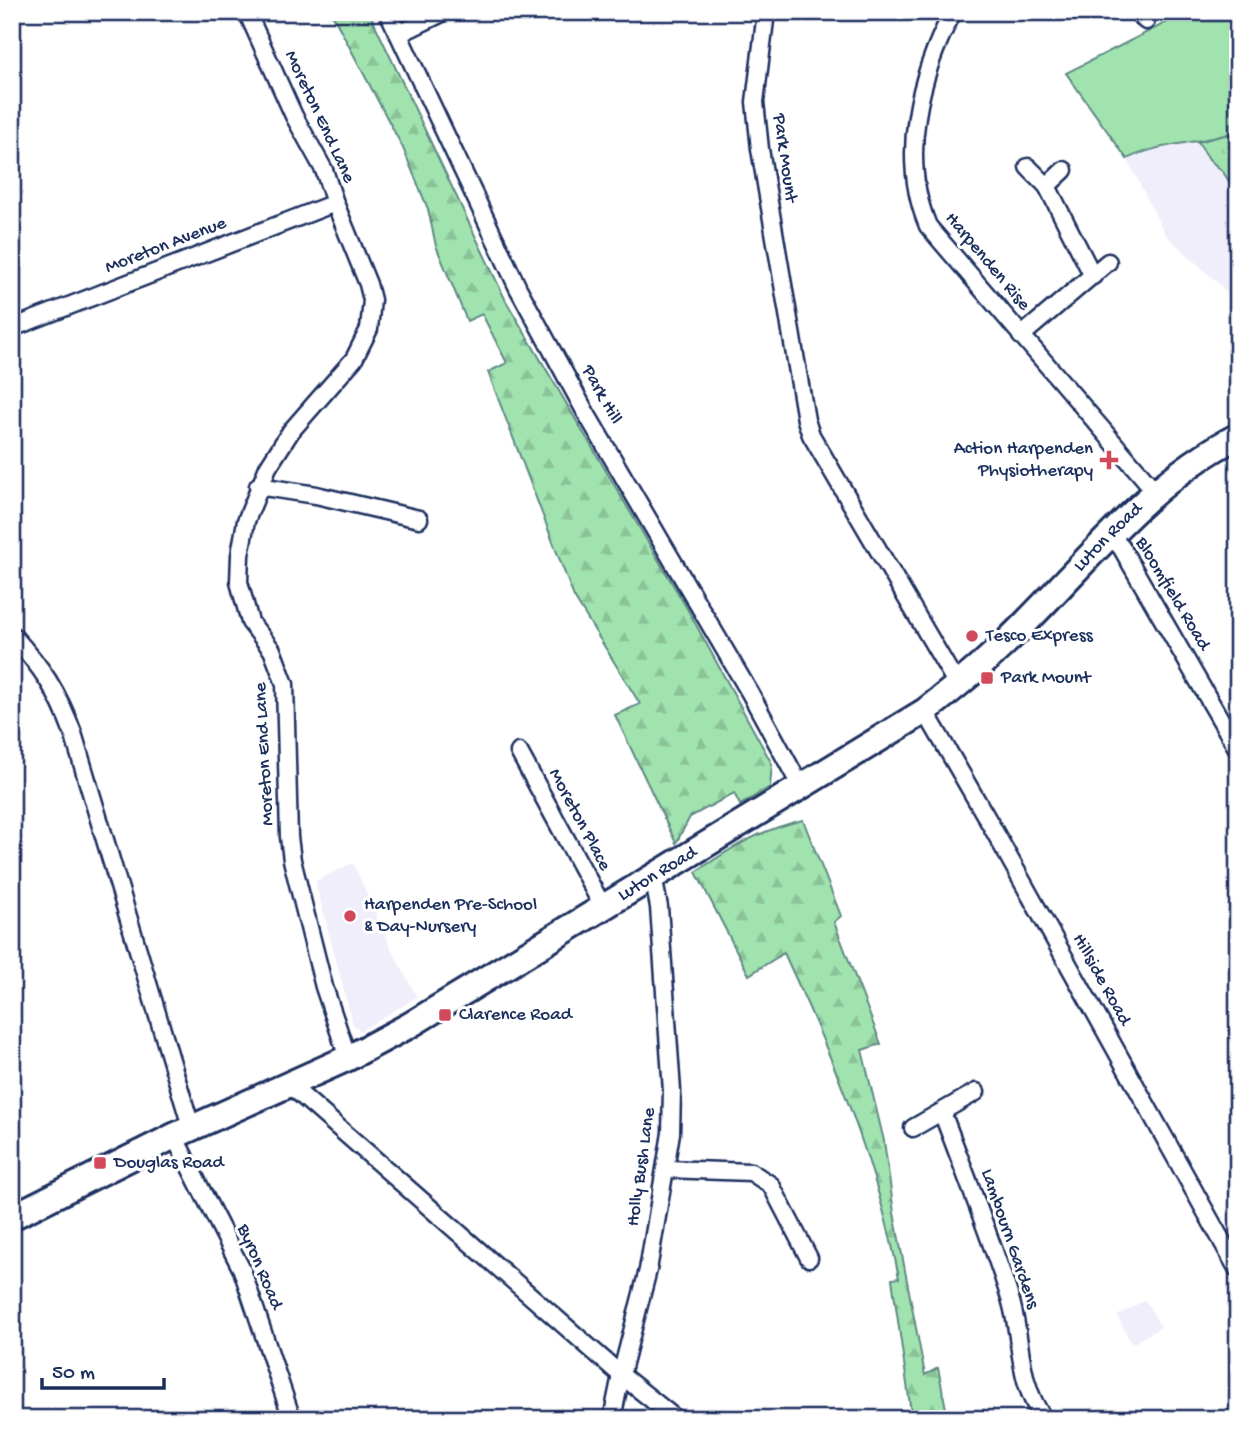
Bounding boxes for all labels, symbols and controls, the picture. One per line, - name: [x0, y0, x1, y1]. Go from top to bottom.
- street label: Moreton End Lane: [278, 47, 360, 187]
- street label: Park Mount: [766, 111, 802, 206]
- street label: Harpenden Rise: [939, 208, 1035, 316]
- street label: Moreton Avenue: [102, 212, 230, 280]
- street label: Park Hill: [575, 361, 627, 429]
- place label: Action Harpenden Physiotherapy: [954, 438, 1094, 483]
- marker: Action Harpenden Physiotherapy: [1099, 450, 1119, 470]
- street label: Luton Road: [1069, 497, 1149, 577]
- street label: Bloomfield Road: [1129, 532, 1216, 656]
- place label: Tesco Express: [985, 625, 1094, 648]
- marker: Tesco Express: [964, 628, 980, 644]
- place label: Park Mount: [1000, 667, 1093, 690]
- marker: Park Mount: [979, 670, 995, 686]
- street label: Moreton End Lane: [250, 682, 280, 826]
- street label: Moreton Place: [543, 765, 616, 875]
- street label: Luton Road: [614, 840, 703, 907]
- place label: Harpenden Pre-School & Day-Nursery: [364, 894, 537, 939]
- marker: Harpenden Pre-School & Day-Nursery: [342, 908, 358, 924]
- street label: Hillside Road: [1066, 930, 1137, 1032]
- place label: Clarence Road: [459, 1004, 574, 1027]
- marker: Clarence Road: [437, 1007, 453, 1023]
- street label: Holly Bush Lane: [622, 1106, 662, 1228]
- place label: Douglas Road: [112, 1152, 226, 1175]
- marker: Douglas Road: [92, 1155, 108, 1171]
- street label: Lambourn Gardens: [974, 1166, 1044, 1313]
- street label: Byron Road: [230, 1220, 288, 1315]
- scale bar: [42, 1347, 164, 1391]
- text: 50 m: [52, 1362, 95, 1387]

